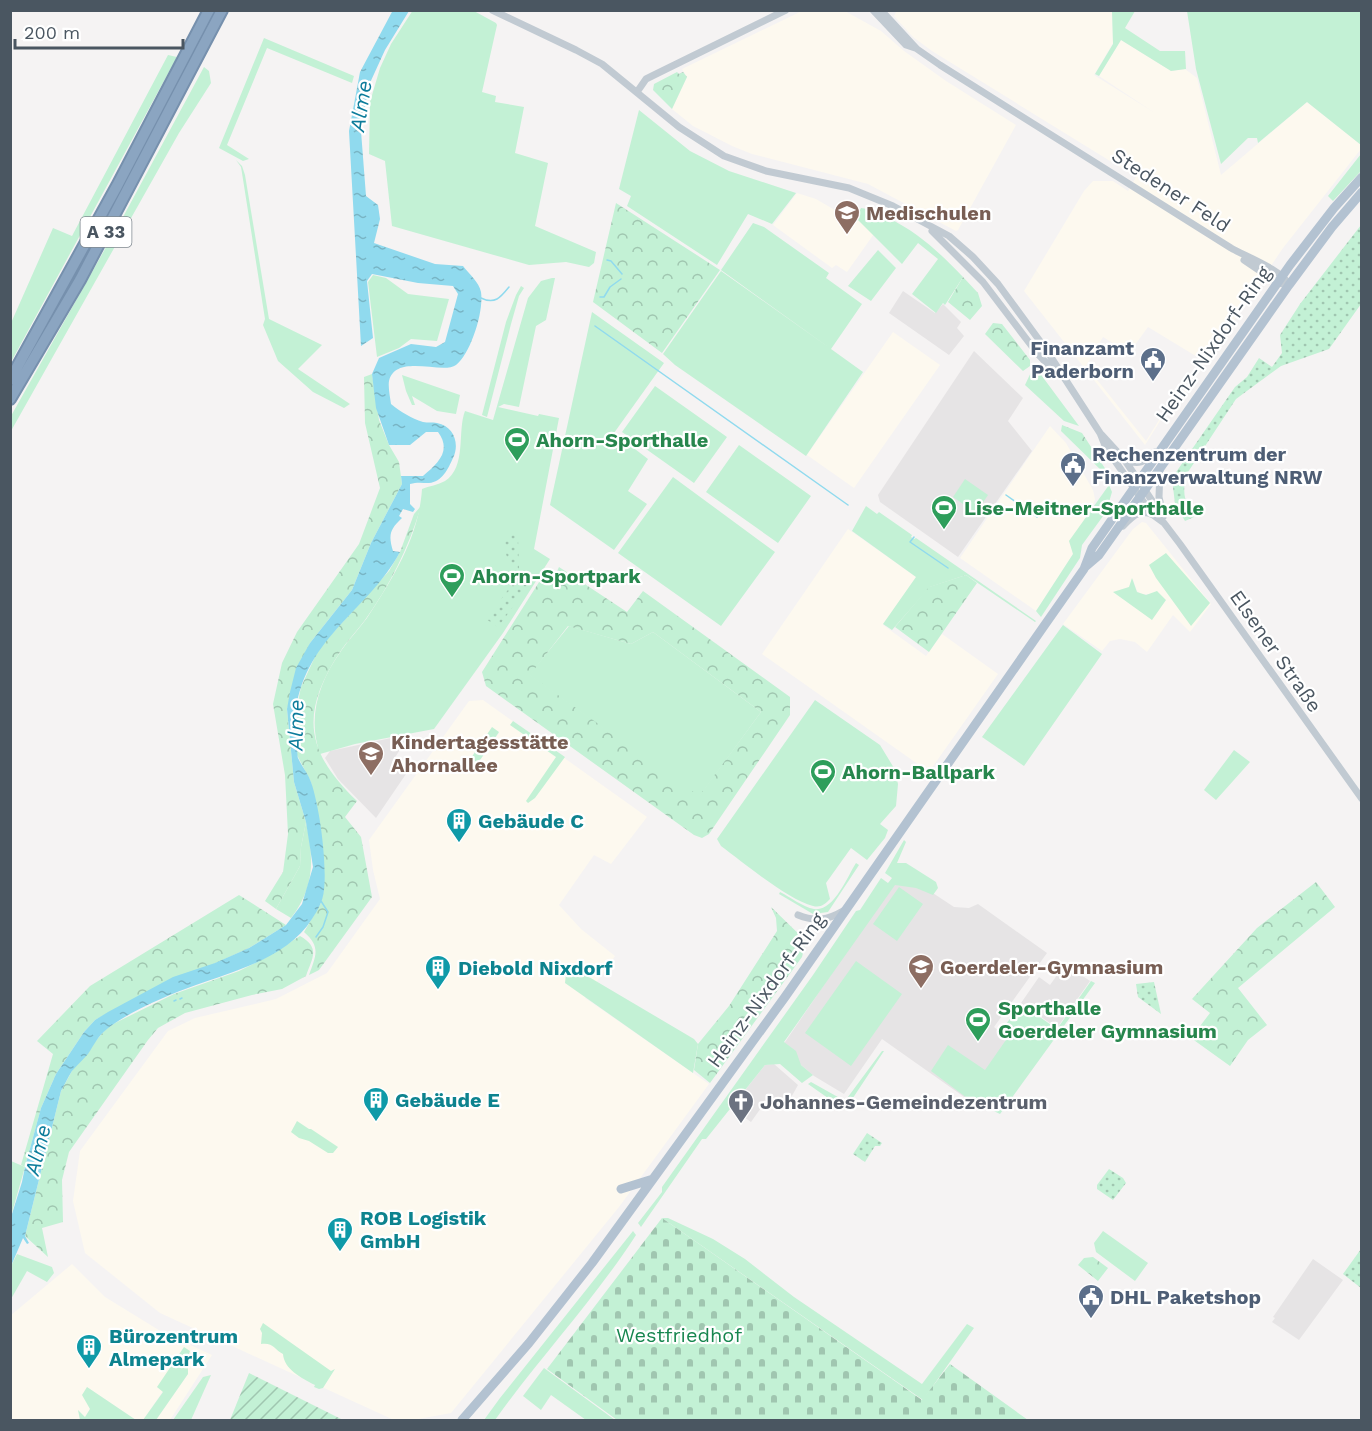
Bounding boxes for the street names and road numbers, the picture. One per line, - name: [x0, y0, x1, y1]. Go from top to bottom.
- street label: Stedener Feld: [1107, 143, 1235, 237]
- road number: A 33: [80, 217, 132, 247]
- street label: Heinz-Nixdorf-Ring: [1150, 261, 1276, 427]
- street label: Elsener Straße: [1225, 585, 1327, 717]
- street label: Heinz-Nixdorf-Ring: [702, 908, 830, 1072]

